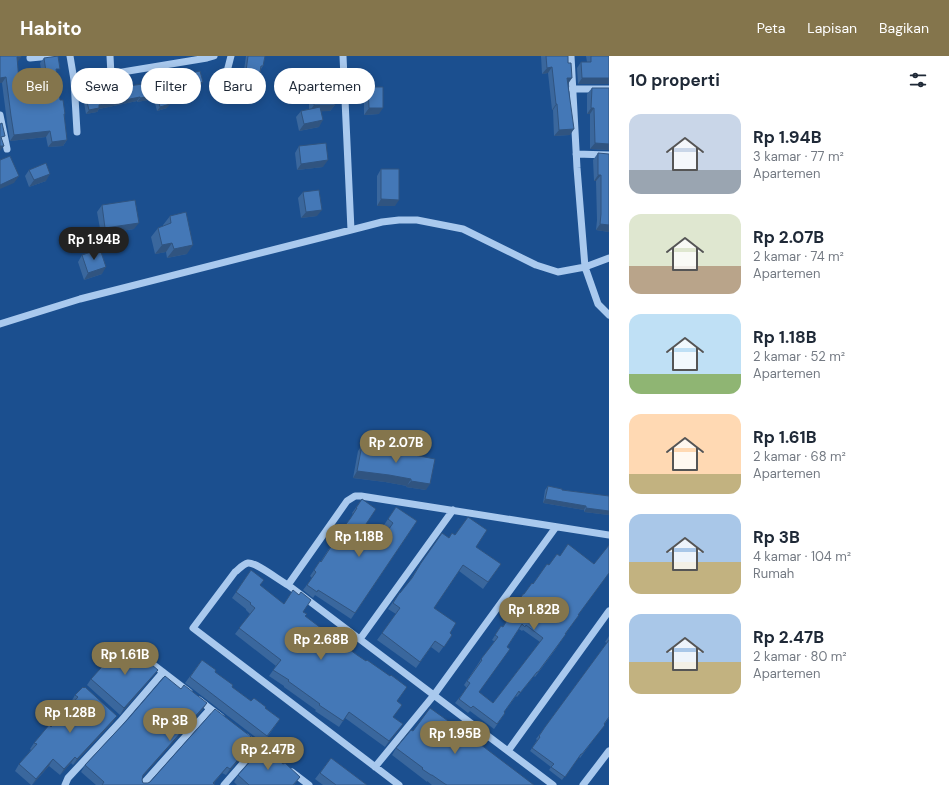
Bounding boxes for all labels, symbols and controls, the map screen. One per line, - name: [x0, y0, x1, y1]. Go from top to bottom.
- text: Habito: [20, 16, 82, 41]
- text: Peta: [757, 19, 785, 37]
- text: Lapisan: [807, 19, 857, 37]
- text: Bagikan: [879, 19, 929, 37]
- chip: Beli: [12, 68, 63, 104]
- chip: Sewa: [71, 68, 133, 104]
- chip: Filter: [141, 68, 201, 104]
- chip: Baru: [209, 68, 266, 104]
- chip: Apartemen: [274, 68, 375, 104]
- text: 10 properti: [629, 69, 720, 91]
- icon: filters: [907, 69, 929, 91]
- text: Rp 1.94B: [753, 126, 822, 148]
- icon: home: [661, 130, 709, 178]
- text: 3 kamar · 77 m²: [753, 148, 844, 165]
- text: Apartemen: [753, 165, 820, 182]
- text: Rp 2.07B: [753, 226, 824, 248]
- pin: Rp 1.94B: [53, 227, 135, 261]
- icon: home: [661, 230, 709, 278]
- text: Rp 1.94B: [68, 231, 120, 248]
- text: 2 kamar · 74 m²: [753, 248, 844, 265]
- text: Apartemen: [753, 265, 820, 282]
- text: Rp 1.18B: [753, 326, 817, 348]
- icon: home: [661, 330, 709, 378]
- text: 2 kamar · 52 m²: [753, 348, 845, 365]
- text: Apartemen: [753, 365, 820, 382]
- text: Rp 1.61B: [753, 426, 817, 448]
- pin: Rp 2.07B: [355, 430, 437, 464]
- icon: home: [661, 430, 709, 478]
- text: Rp 2.07B: [369, 434, 423, 451]
- text: 2 kamar · 68 m²: [753, 448, 846, 465]
- text: Apartemen: [753, 465, 820, 482]
- pin: Rp 1.18B: [318, 524, 400, 558]
- text: Rp 3B: [753, 526, 800, 548]
- text: Rp 1.18B: [335, 528, 383, 545]
- icon: home: [661, 530, 709, 578]
- text: 4 kamar · 104 m²: [753, 548, 851, 565]
- text: Rumah: [753, 565, 794, 582]
- pin: Rp 1.82B: [493, 597, 575, 631]
- text: Rp 1.82B: [508, 601, 560, 618]
- text: Rp 2.47B: [753, 626, 824, 648]
- pin: Rp 2.68B: [280, 627, 362, 661]
- icon: home: [661, 630, 709, 678]
- text: Rp 2.68B: [294, 631, 348, 648]
- pin: Rp 1.61B: [84, 642, 166, 676]
- text: Rp 1.61B: [101, 646, 149, 663]
- text: 2 kamar · 80 m²: [753, 648, 847, 665]
- text: Apartemen: [753, 665, 820, 682]
- pin: Rp 1.28B: [29, 700, 111, 734]
- text: Rp 1.28B: [44, 704, 96, 721]
- pin: Rp 3B: [142, 708, 198, 742]
- text: Rp 3B: [152, 712, 188, 729]
- pin: Rp 1.95B: [414, 721, 496, 755]
- text: Rp 1.95B: [429, 725, 481, 742]
- pin: Rp 2.47B: [227, 737, 309, 771]
- text: Rp 2.47B: [241, 741, 295, 758]

